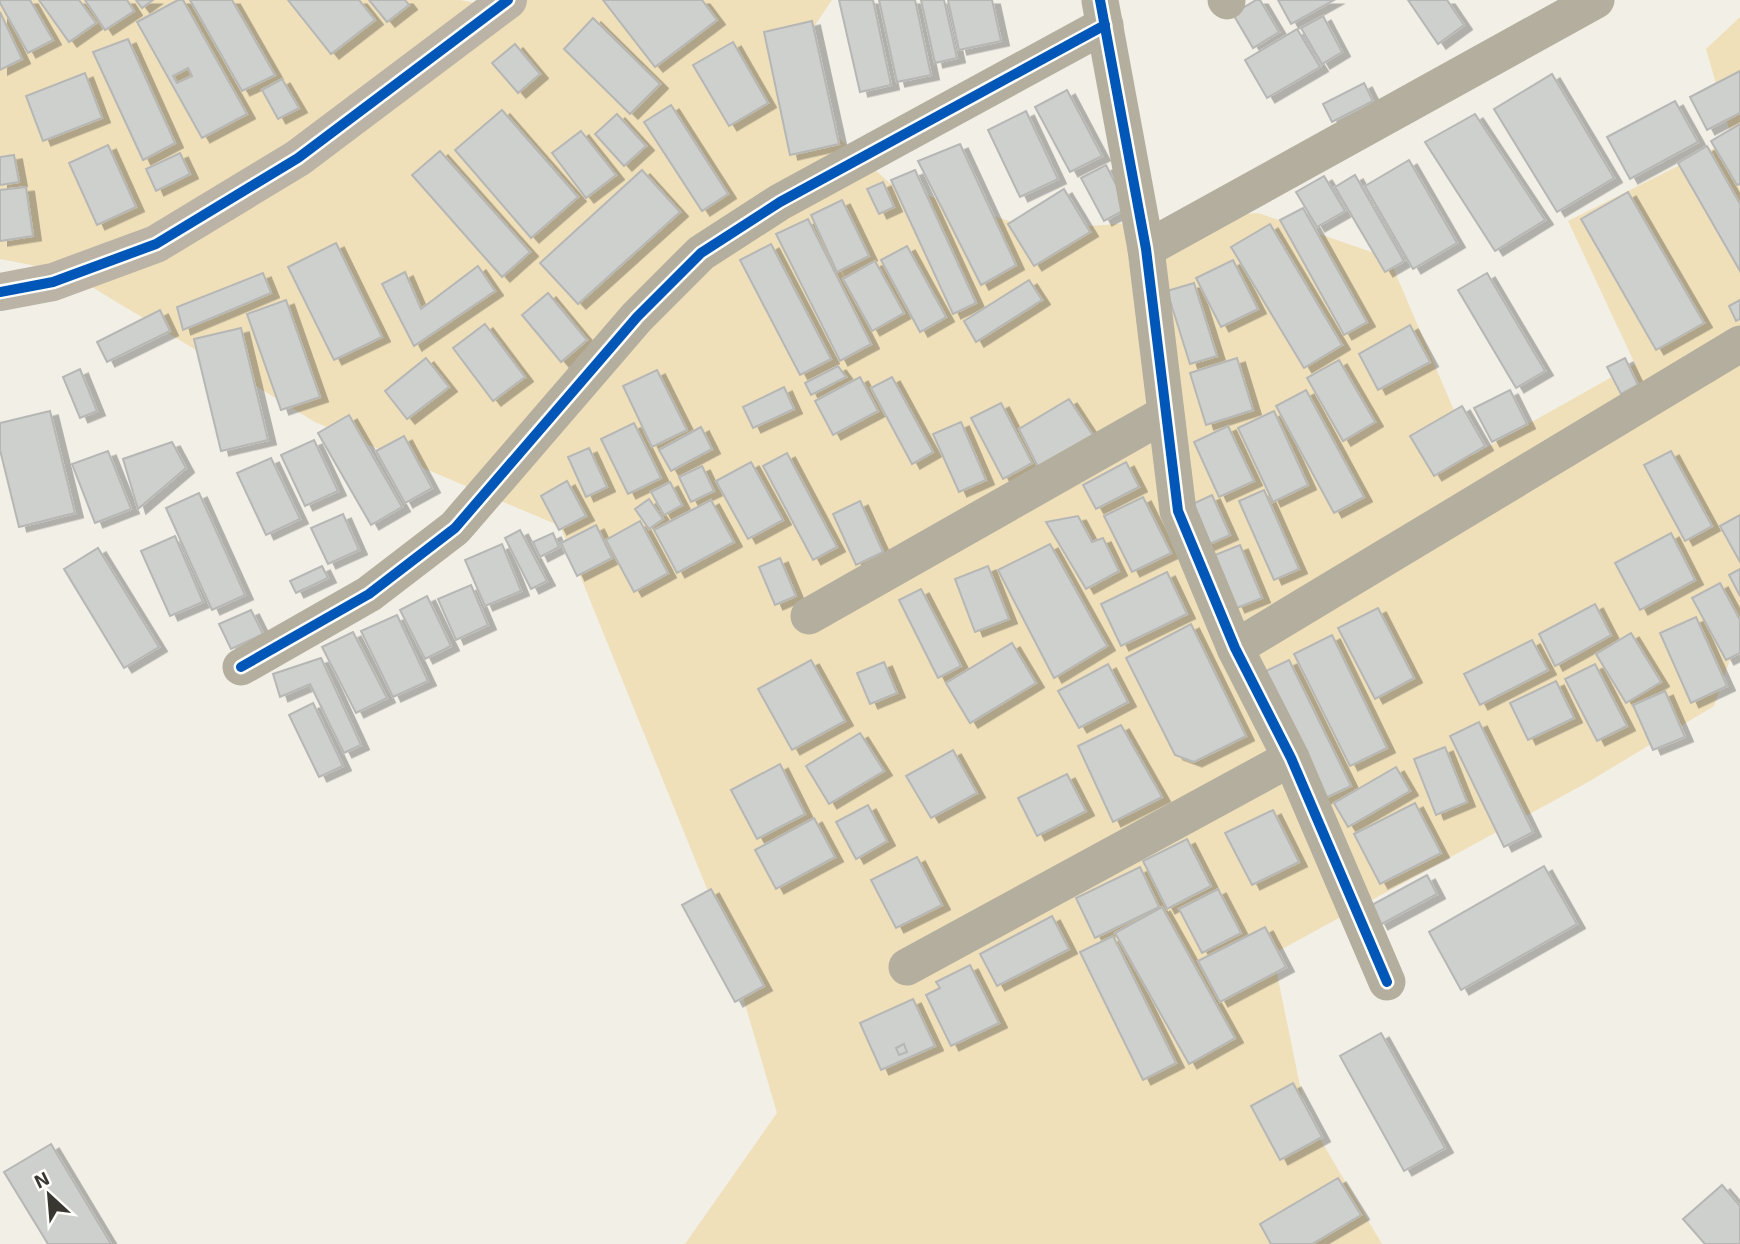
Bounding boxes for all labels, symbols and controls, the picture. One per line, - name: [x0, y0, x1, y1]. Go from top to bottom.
- north arrow: [14, 1160, 84, 1230]
- text: N: [30, 1166, 53, 1193]

